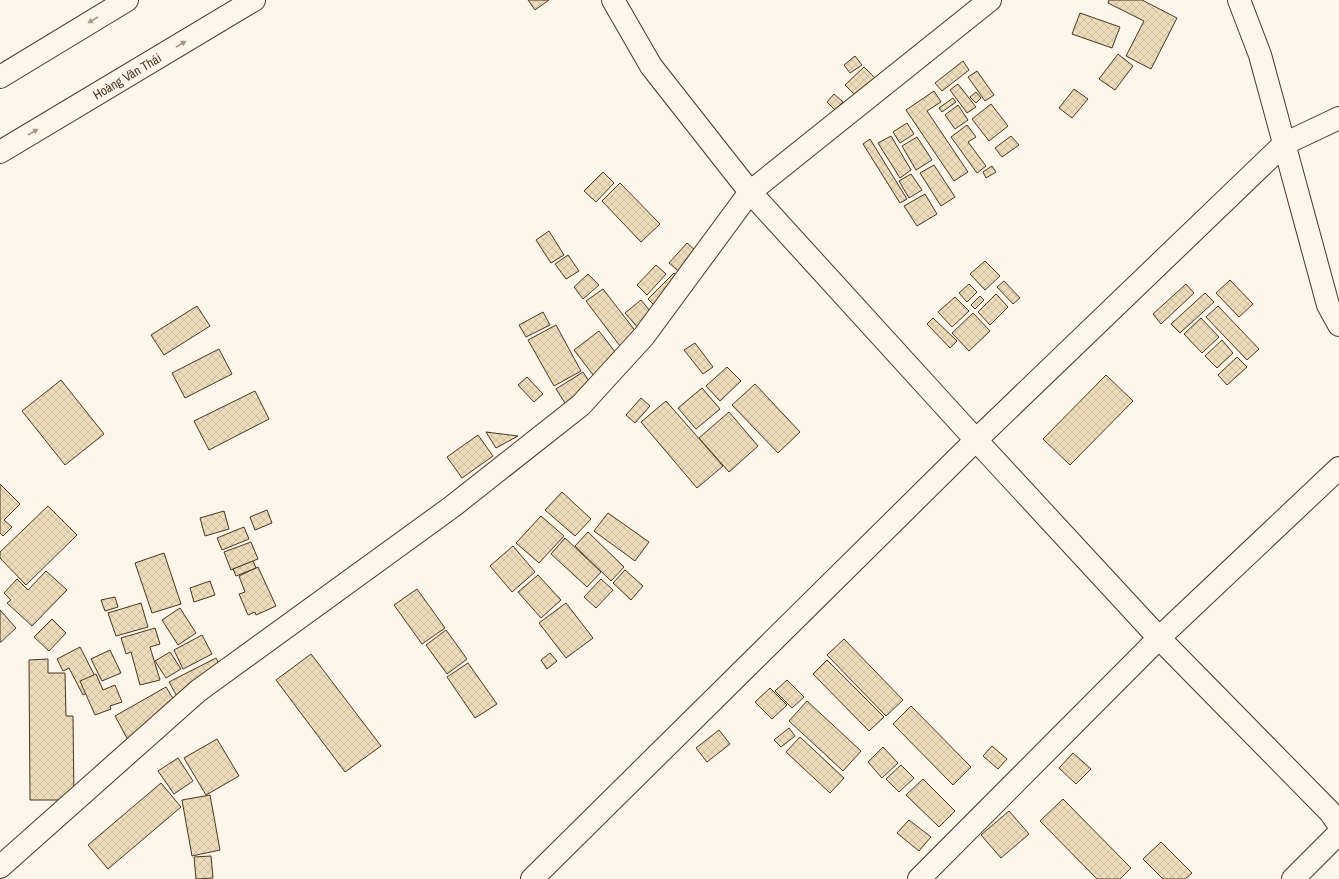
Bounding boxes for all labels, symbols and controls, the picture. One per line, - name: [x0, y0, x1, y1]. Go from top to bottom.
- one-way arrow: [88, 17, 99, 24]
- one-way arrow: [176, 40, 186, 48]
- street label: Hoàng Văn Thái: [90, 49, 165, 103]
- one-way arrow: [27, 129, 39, 136]

